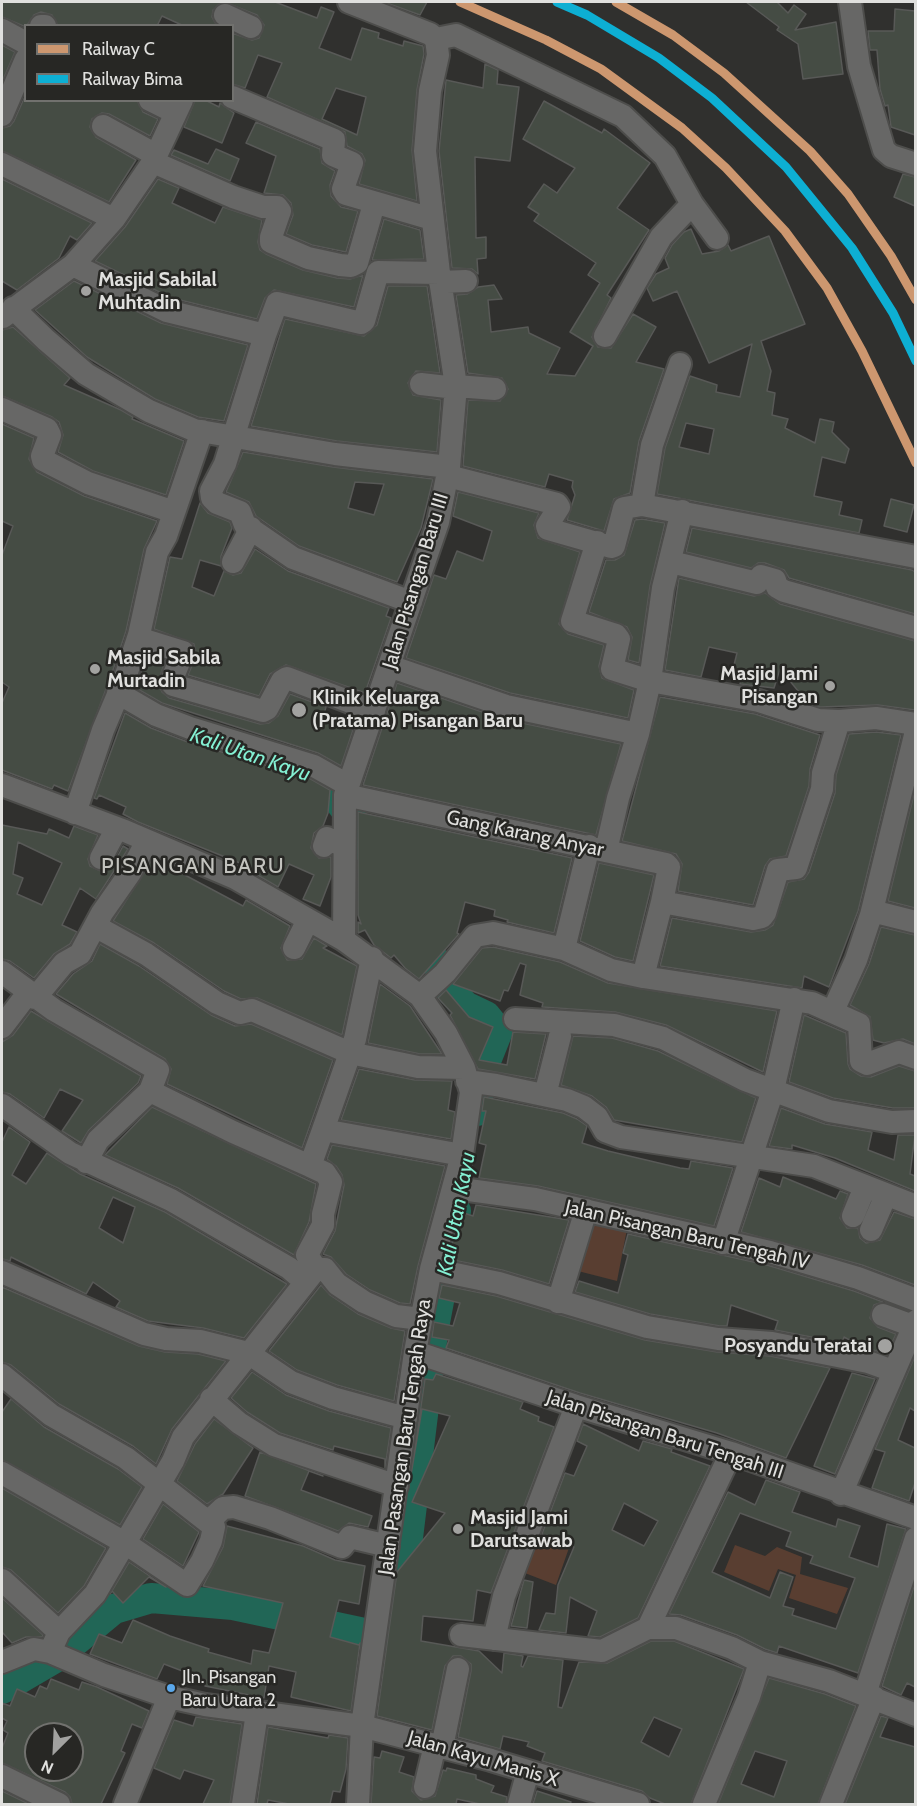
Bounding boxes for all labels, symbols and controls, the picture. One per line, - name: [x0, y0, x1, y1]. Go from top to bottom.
- legend: [24, 24, 234, 102]
- text: Railway C: [82, 38, 155, 60]
- text: Railway Bima: [82, 68, 183, 90]
- place label: Masjid Sabilal Muhtadin: [98, 268, 217, 315]
- marker: Masjid Sabilal Muhtadin: [79, 284, 93, 298]
- street label: Jalan Pisangan Baru III: [378, 490, 454, 672]
- place label: Masjid Sabila Murtadin: [107, 646, 220, 693]
- marker: Masjid Sabila Murtadin: [88, 662, 102, 676]
- place label: Masjid Jami Pisangan: [720, 662, 818, 709]
- marker: Masjid Jami Pisangan: [823, 679, 837, 693]
- place label: Klinik Keluarga (Pratama) Pisangan Baru: [312, 686, 523, 733]
- marker: Klinik Keluarga (Pratama) Pisangan Baru: [290, 701, 308, 719]
- water label: Kali Utan Kayu: [187, 723, 313, 787]
- street label: Gang Karang Anyar: [444, 806, 606, 862]
- district label: PISANGAN BARU: [101, 854, 285, 880]
- water label: Kali Utan Kayu: [433, 1150, 481, 1278]
- street label: Jalan Pisangan Baru Tengah IV: [563, 1195, 811, 1275]
- street label: Jalan Pasangan Baru Tengah Raya: [374, 1297, 436, 1577]
- place label: Posyandu Teratai: [724, 1334, 872, 1358]
- marker: Posyandu Teratai: [876, 1337, 894, 1355]
- street label: Jalan Pisangan Baru Tengah III: [543, 1385, 787, 1485]
- place label: Masjid Jami Darutsawab: [470, 1506, 573, 1553]
- marker: Masjid Jami Darutsawab: [451, 1522, 465, 1536]
- place label: Jln. Pisangan Baru Utara 2: [182, 1667, 276, 1710]
- marker: Jln. Pisangan Baru Utara 2: [165, 1682, 177, 1694]
- north arrow: [24, 1722, 84, 1782]
- street label: Jalan Kayu Manis X: [405, 1726, 561, 1792]
- text: N: [38, 1756, 56, 1778]

